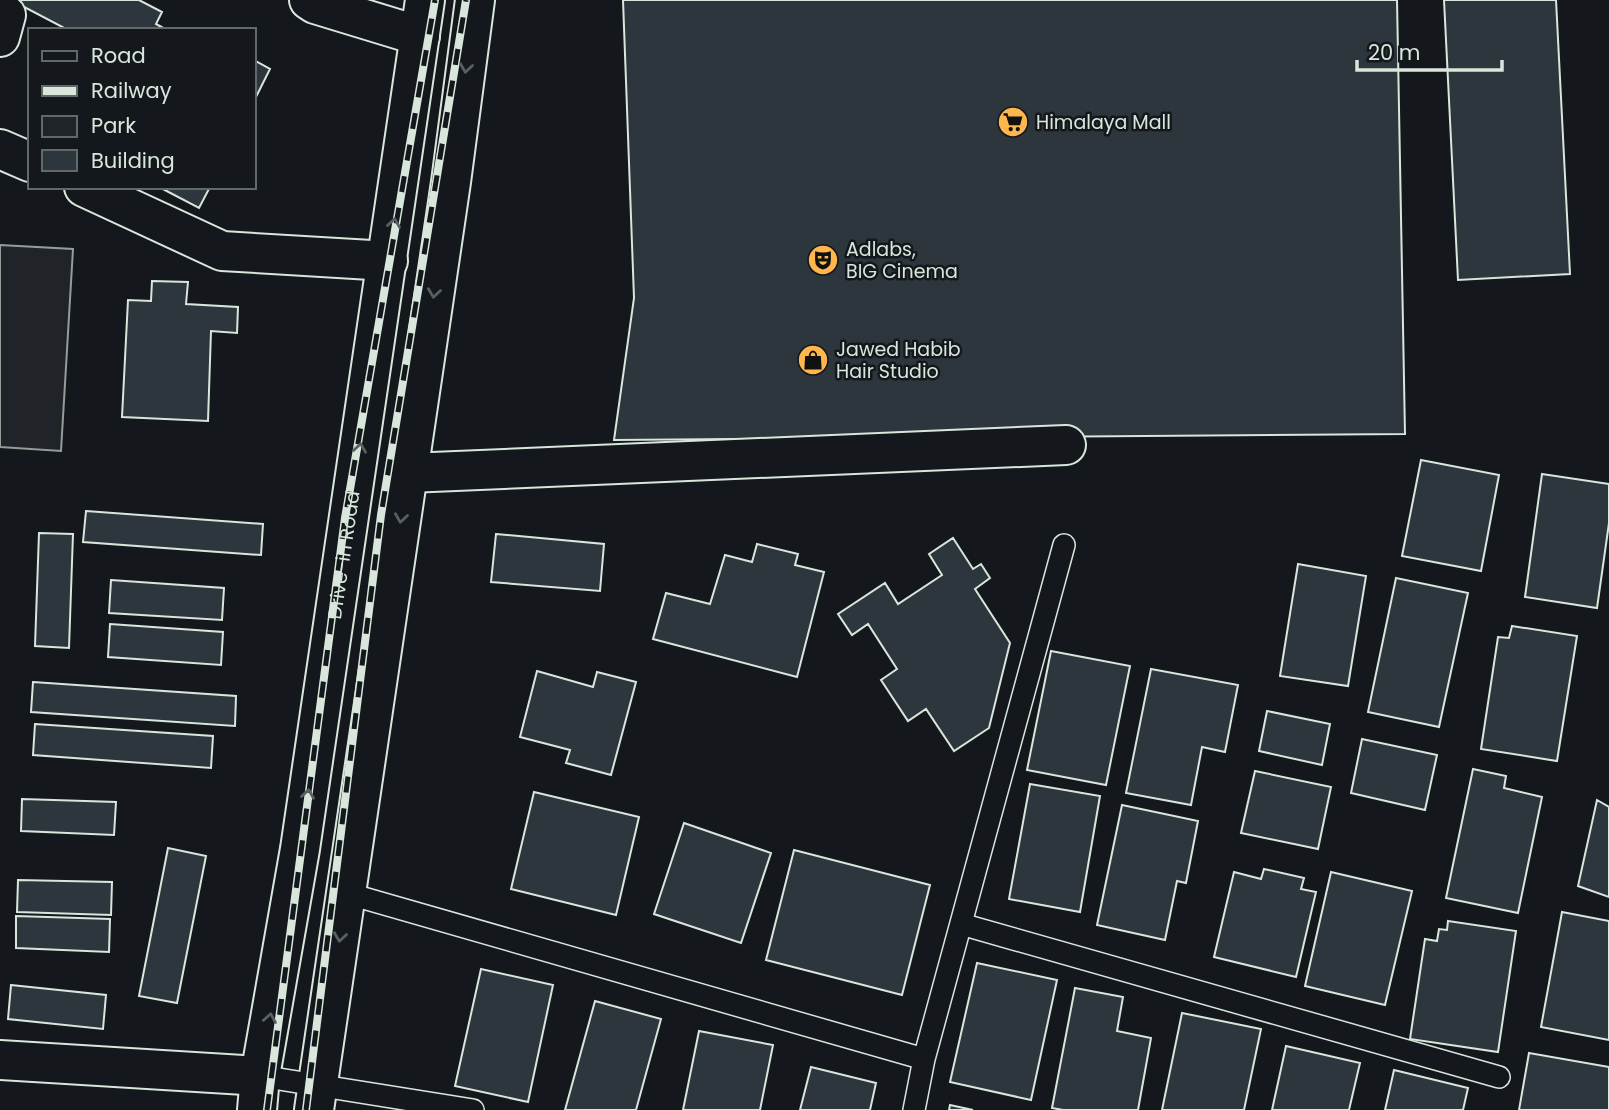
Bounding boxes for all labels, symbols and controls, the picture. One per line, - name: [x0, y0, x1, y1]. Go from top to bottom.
- legend: [28, 28, 256, 189]
- scale bar: [1357, 28, 1502, 72]
- text: 20 m: [1368, 38, 1421, 67]
- text: Road: [91, 41, 146, 70]
- one-way arrow: [459, 62, 474, 74]
- text: Railway: [91, 76, 172, 105]
- supermarket icon: Himalaya Mall: [996, 105, 1030, 139]
- place label: Himalaya Mall: [1036, 109, 1171, 136]
- text: Park: [91, 111, 136, 140]
- text: Building: [91, 146, 175, 175]
- one-way arrow: [386, 217, 401, 229]
- place label: Adlabs, BIG Cinema: [846, 236, 958, 285]
- theatre icon: Adlabs, BIG Cinema: [806, 243, 840, 277]
- one-way arrow: [427, 287, 442, 299]
- place label: Jawed Habib Hair Studio: [836, 336, 961, 385]
- shop icon: Jawed Habib Hair Studio: [796, 343, 830, 377]
- one-way arrow: [352, 442, 367, 454]
- street label: Drive-in Road: [321, 489, 366, 621]
- one-way arrow: [394, 512, 409, 524]
- one-way arrow: [300, 788, 315, 800]
- one-way arrow: [332, 931, 347, 943]
- one-way arrow: [262, 1012, 277, 1024]

